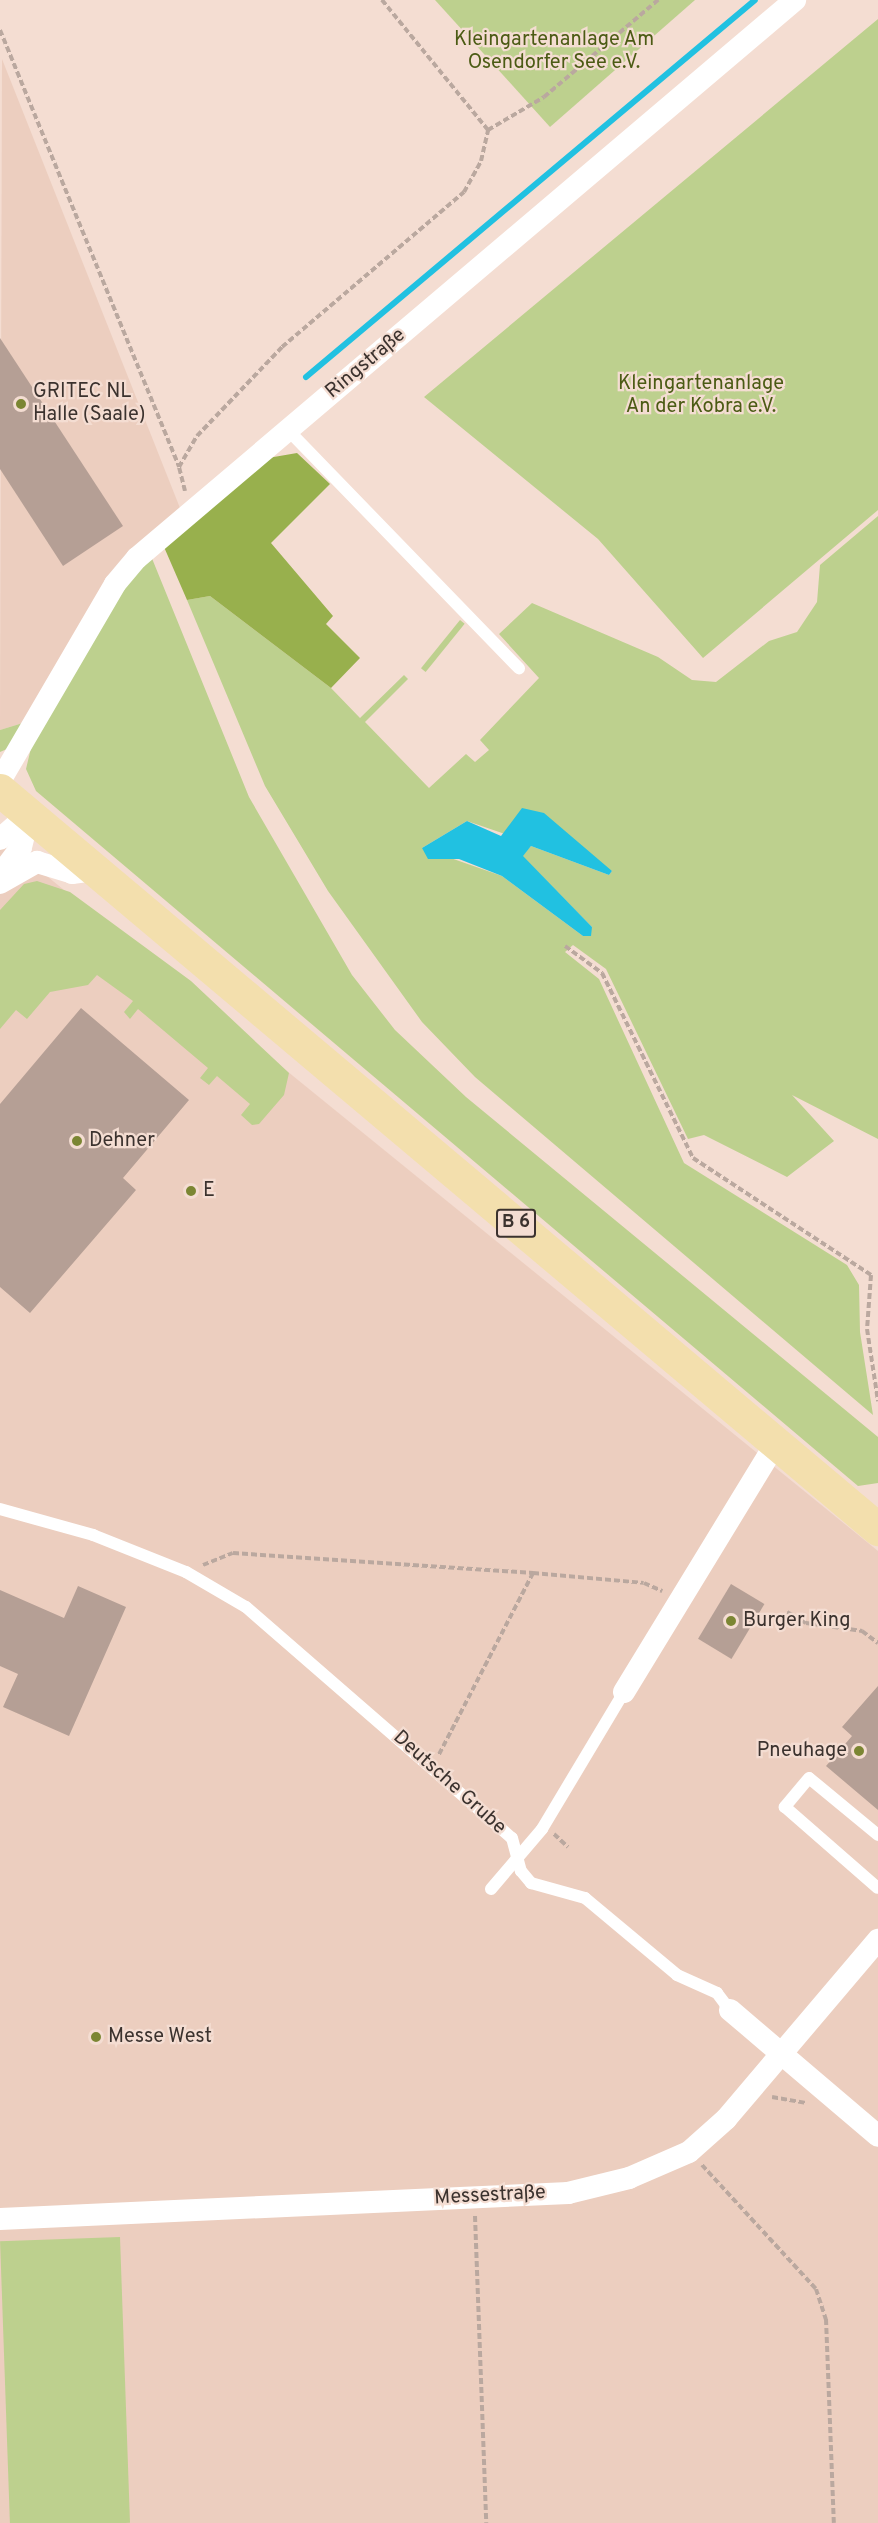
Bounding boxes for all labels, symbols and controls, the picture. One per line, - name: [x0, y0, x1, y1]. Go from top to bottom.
- park label: Kleingartenanlage Am Osendorfer See e.V.: [453, 29, 655, 76]
- street label: Ringstraße: [321, 324, 411, 404]
- park label: Kleingartenanlage An der Kobra e.V.: [618, 373, 784, 420]
- place label: GRITEC NL Halle (Saale): [33, 380, 146, 427]
- marker: GRITEC NL Halle (Saale): [14, 397, 28, 411]
- place label: Dehner: [89, 1129, 155, 1153]
- marker: Dehner: [70, 1134, 84, 1148]
- place label: E: [203, 1179, 215, 1203]
- marker: E: [184, 1184, 198, 1198]
- road number: B 6: [495, 1208, 537, 1238]
- place label: Burger King: [743, 1609, 850, 1633]
- marker: Burger King: [724, 1614, 738, 1628]
- street label: Deutsche Grube: [387, 1726, 511, 1840]
- place label: Pneuhage: [757, 1739, 847, 1763]
- marker: Pneuhage: [852, 1744, 866, 1758]
- place label: Messe West: [108, 2025, 212, 2049]
- marker: Messe West: [89, 2030, 103, 2044]
- street label: Messestraße: [434, 2181, 546, 2211]

